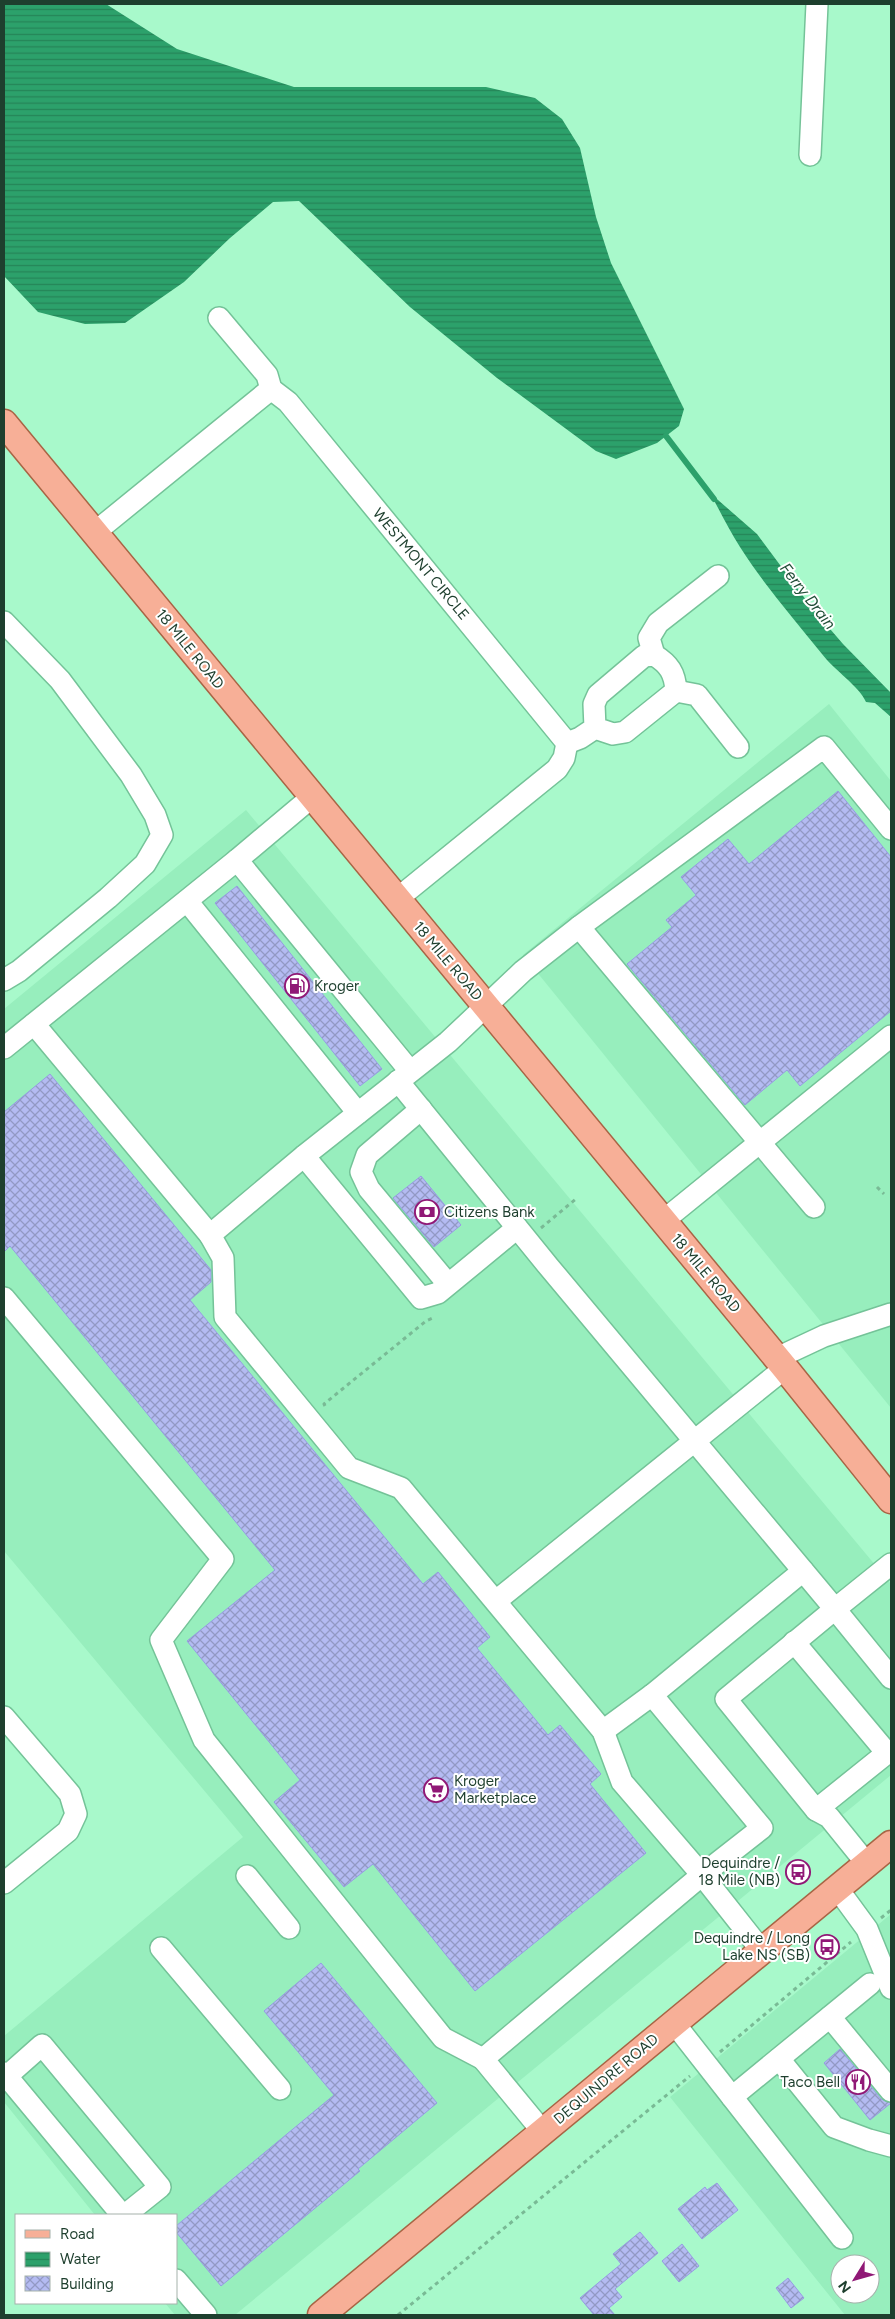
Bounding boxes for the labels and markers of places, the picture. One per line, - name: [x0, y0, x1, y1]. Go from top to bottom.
- fuel station icon: Kroger: [284, 973, 310, 999]
- place label: Kroger: [314, 977, 359, 995]
- bank icon: Citizens Bank: [414, 1199, 440, 1225]
- place label: Citizens Bank: [444, 1203, 535, 1221]
- place label: Kroger Marketplace: [454, 1772, 537, 1807]
- supermarket icon: Kroger Marketplace: [423, 1777, 449, 1803]
- place label: Dequindre / 18 Mile (NB): [698, 1854, 780, 1889]
- bus stop icon: Dequindre / 18 Mile (NB): [785, 1859, 811, 1885]
- place label: Dequindre / Long Lake NS (SB): [694, 1929, 810, 1964]
- bus stop icon: Dequindre / Long Lake NS (SB): [814, 1934, 840, 1960]
- restaurant icon: Taco Bell: [845, 2069, 871, 2095]
- place label: Taco Bell: [781, 2073, 840, 2091]

